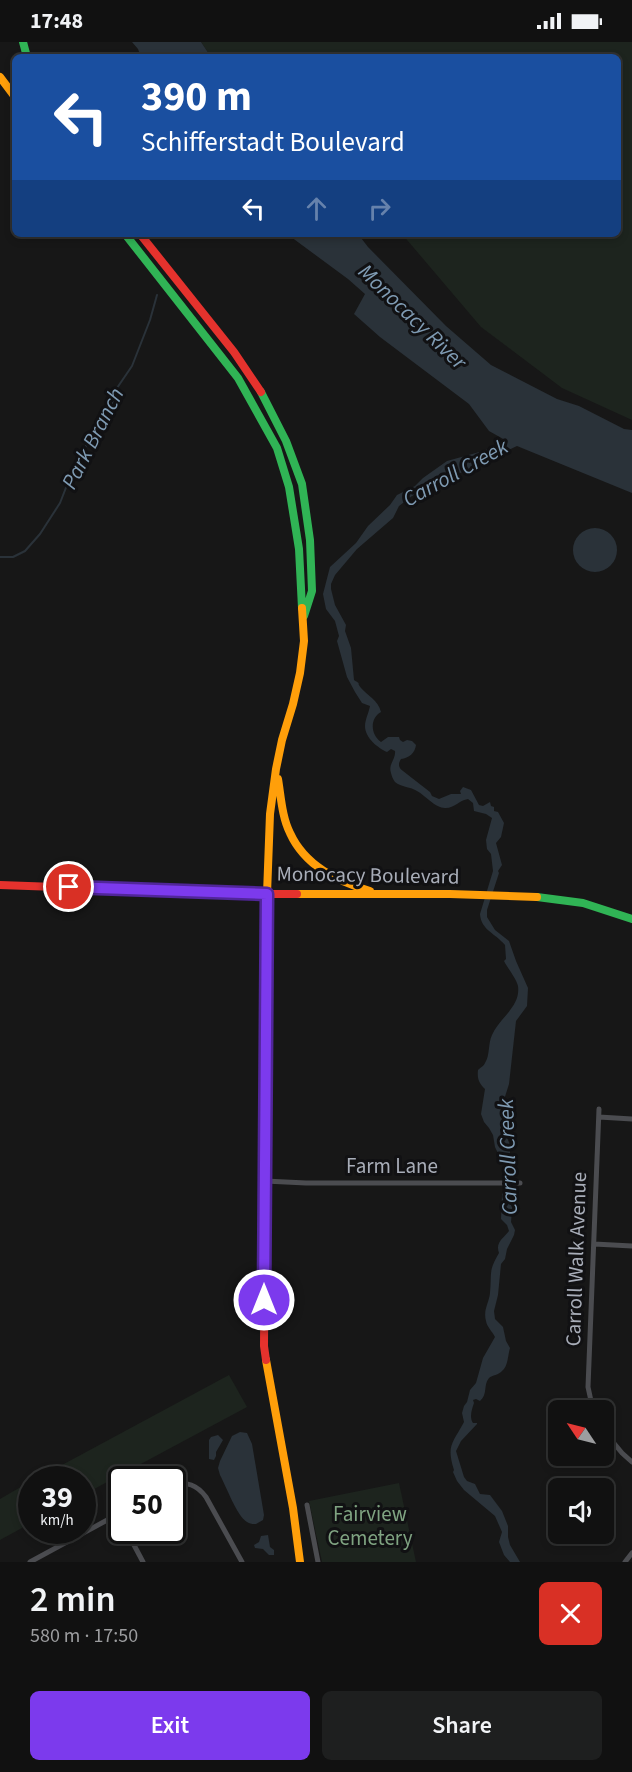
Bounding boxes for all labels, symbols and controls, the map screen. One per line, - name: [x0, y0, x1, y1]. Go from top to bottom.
- text: 17:48: [30, 5, 83, 37]
- text: 390 m: [141, 67, 252, 127]
- icon: left: [42, 78, 120, 156]
- text: Schifferstadt Boulevard: [141, 123, 405, 162]
- icon: left: [237, 192, 270, 225]
- icon: ahead: [300, 192, 333, 225]
- icon: right: [363, 192, 396, 225]
- water label: Monocacy River: [351, 257, 475, 378]
- water label: Park Branch: [54, 382, 132, 495]
- water label: Carroll Creek: [397, 430, 515, 515]
- street label: Monocacy Boulevard: [276, 858, 460, 892]
- pin: [43, 861, 94, 912]
- icon: arrive: [52, 870, 85, 903]
- water label: Carroll Creek: [490, 1098, 526, 1216]
- street label: Farm Lane: [346, 1151, 438, 1181]
- street label: Carroll Walk Avenue: [558, 1171, 594, 1347]
- position arrow: [232, 1268, 296, 1332]
- north arrow: [548, 1400, 614, 1466]
- map controls: [548, 1400, 614, 1544]
- speed limit sign: 50: [108, 1466, 186, 1544]
- text: 39: [41, 1476, 73, 1519]
- button: sound: [548, 1478, 614, 1544]
- park label: Fairview Cemetery: [328, 1499, 413, 1553]
- text: km/h: [40, 1510, 74, 1531]
- text: 2 min: [30, 1574, 116, 1625]
- button: close: [539, 1582, 602, 1645]
- text: 580 m · 17:50: [30, 1622, 138, 1650]
- button: Exit: [30, 1691, 310, 1760]
- button: Share: [322, 1691, 602, 1760]

